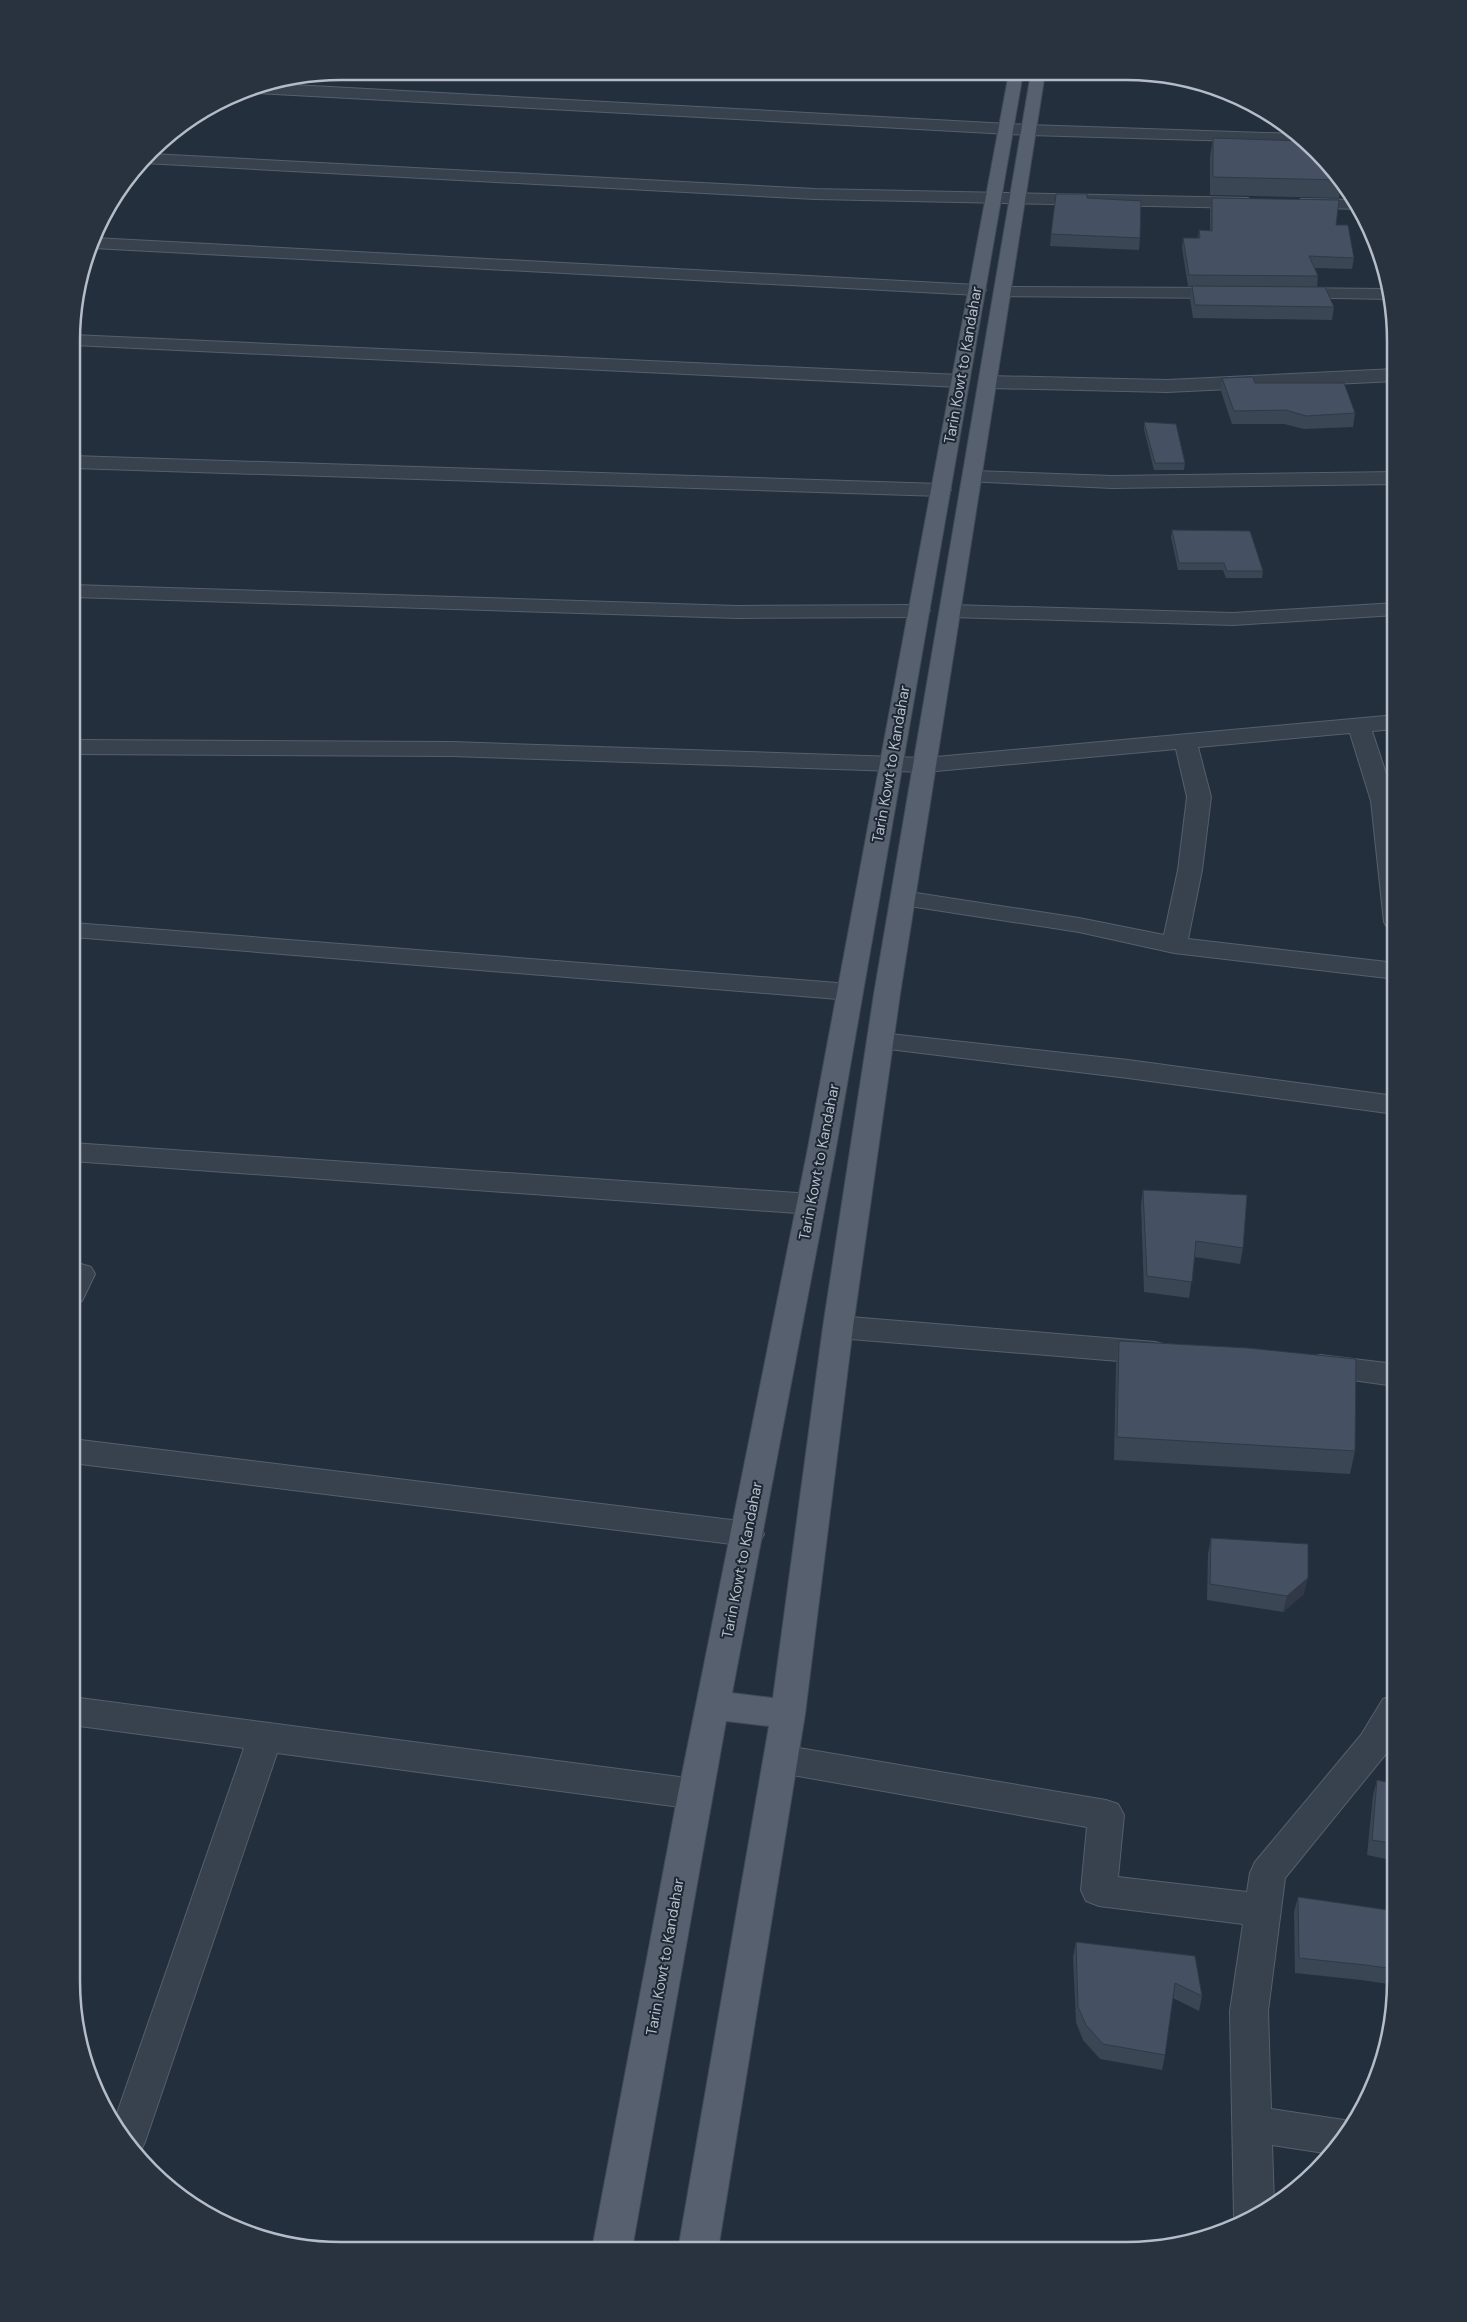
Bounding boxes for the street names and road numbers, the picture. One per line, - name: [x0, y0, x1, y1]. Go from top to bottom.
- street label: Tarin Kowt to Kandahar: [939, 284, 987, 445]
- street label: Tarin Kowt to Kandahar: [867, 683, 915, 844]
- street label: Tarin Kowt to Kandahar: [794, 1082, 844, 1242]
- street label: Tarin Kowt to Kandahar: [717, 1480, 767, 1640]
- street label: Tarin Kowt to Kandahar: [641, 1876, 689, 2037]

